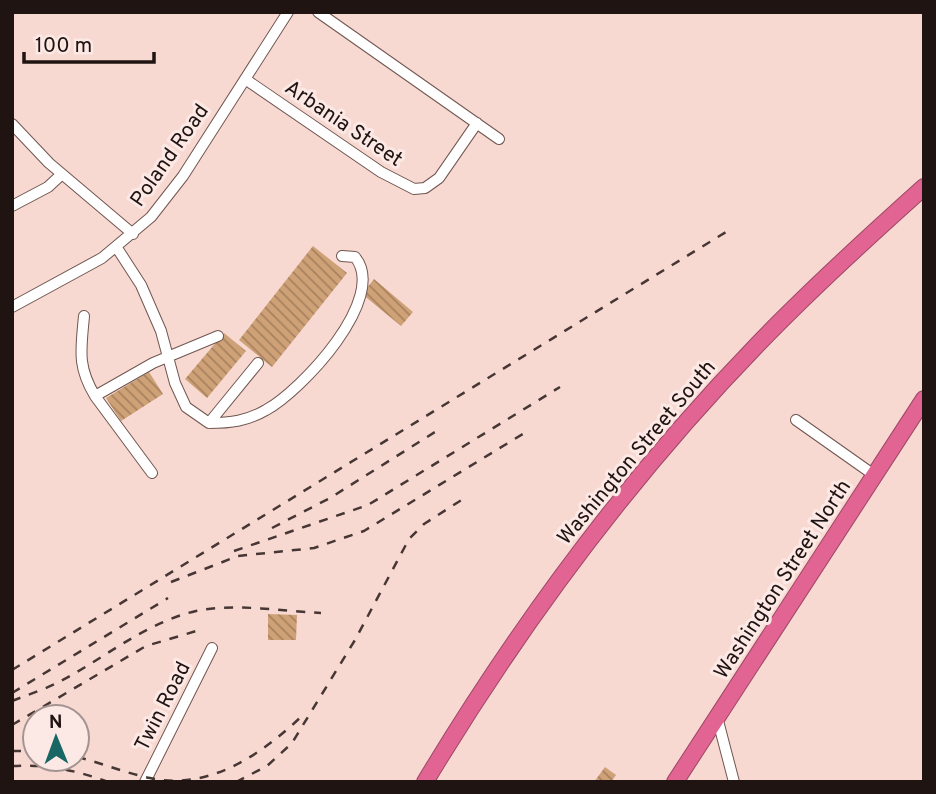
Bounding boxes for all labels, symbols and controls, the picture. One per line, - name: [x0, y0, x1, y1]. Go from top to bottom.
- scale bar: [24, 21, 154, 65]
- text: 100 m: [35, 33, 92, 60]
- street label: Arbania Street: [279, 75, 407, 174]
- street label: Poland Road: [125, 99, 216, 212]
- street label: Washington Street South: [552, 355, 722, 551]
- street label: Washington Street North: [709, 475, 858, 685]
- street label: Twin Road: [129, 657, 197, 756]
- north arrow: [21, 703, 91, 773]
- text: N: [49, 711, 63, 735]

